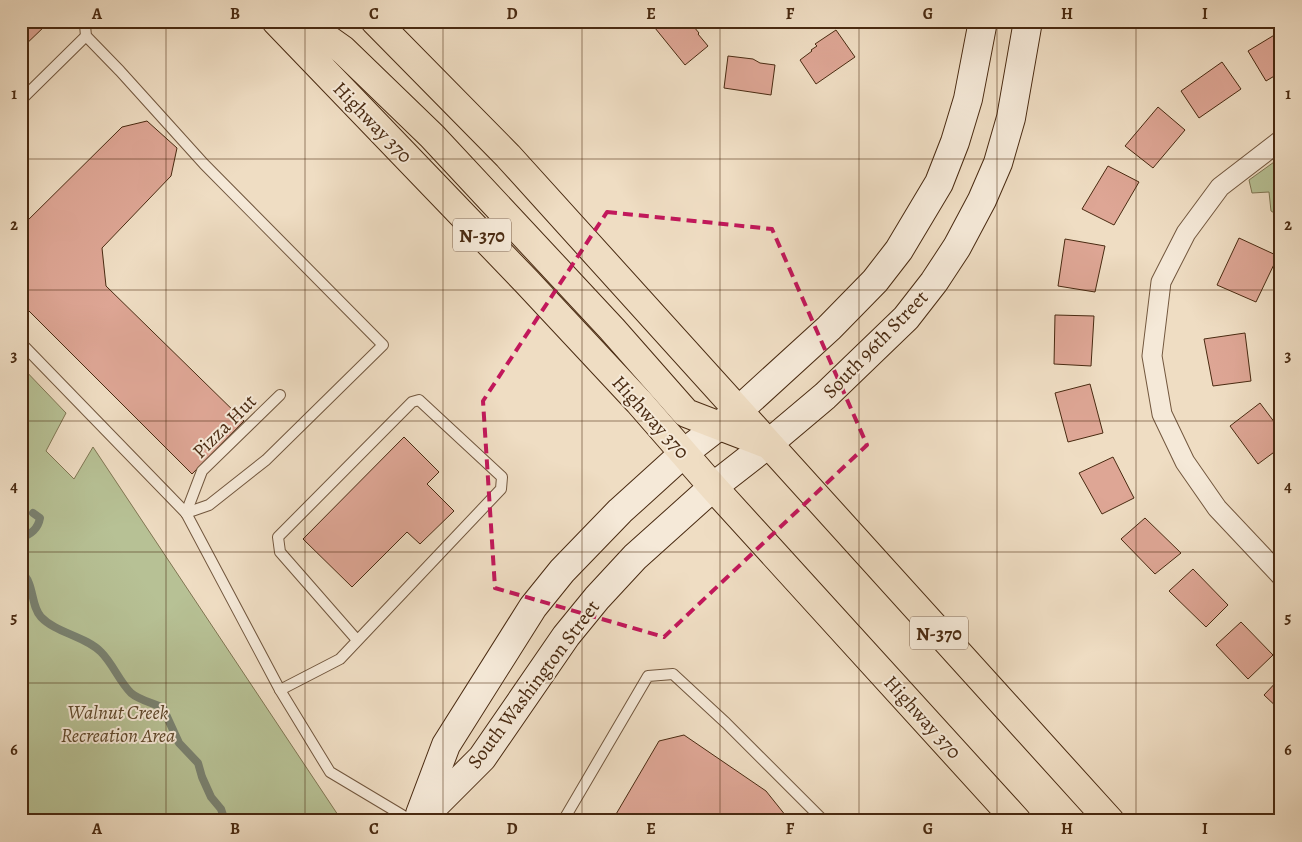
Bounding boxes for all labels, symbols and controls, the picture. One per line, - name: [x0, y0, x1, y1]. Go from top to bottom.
- text: A: [91, 3, 103, 25]
- text: B: [230, 3, 240, 25]
- text: C: [369, 3, 379, 25]
- text: D: [506, 3, 518, 25]
- text: E: [646, 3, 656, 25]
- text: F: [786, 3, 795, 25]
- text: G: [923, 3, 933, 25]
- text: H: [1061, 3, 1073, 25]
- text: I: [1202, 3, 1208, 25]
- street label: Highway 370: [327, 76, 418, 169]
- text: 1: [11, 83, 17, 105]
- text: 1: [1285, 83, 1291, 105]
- text: 2: [10, 214, 18, 236]
- text: 2: [1284, 214, 1292, 236]
- road number: N-370: [453, 218, 511, 252]
- street label: South 96th Street: [817, 284, 934, 404]
- text: 3: [11, 345, 18, 367]
- text: 3: [1285, 345, 1292, 367]
- street label: Highway 370: [606, 370, 695, 465]
- street label: Pizza Hut: [186, 388, 263, 464]
- text: 4: [10, 476, 18, 498]
- text: 4: [1284, 476, 1292, 498]
- street label: South Washington Street: [461, 594, 606, 774]
- text: 5: [11, 607, 18, 629]
- text: 5: [1285, 607, 1292, 629]
- road number: N-370: [910, 616, 968, 650]
- street label: Highway 370: [878, 670, 967, 765]
- park label: Walnut Creek Recreation Area: [61, 699, 175, 749]
- text: 6: [10, 739, 18, 761]
- text: 6: [1284, 739, 1292, 761]
- text: A: [91, 818, 103, 840]
- text: B: [230, 818, 240, 840]
- text: C: [369, 818, 379, 840]
- text: D: [506, 818, 518, 840]
- text: E: [646, 818, 656, 840]
- text: F: [786, 818, 795, 840]
- text: G: [923, 818, 933, 840]
- text: H: [1061, 818, 1073, 840]
- text: I: [1202, 818, 1208, 840]

